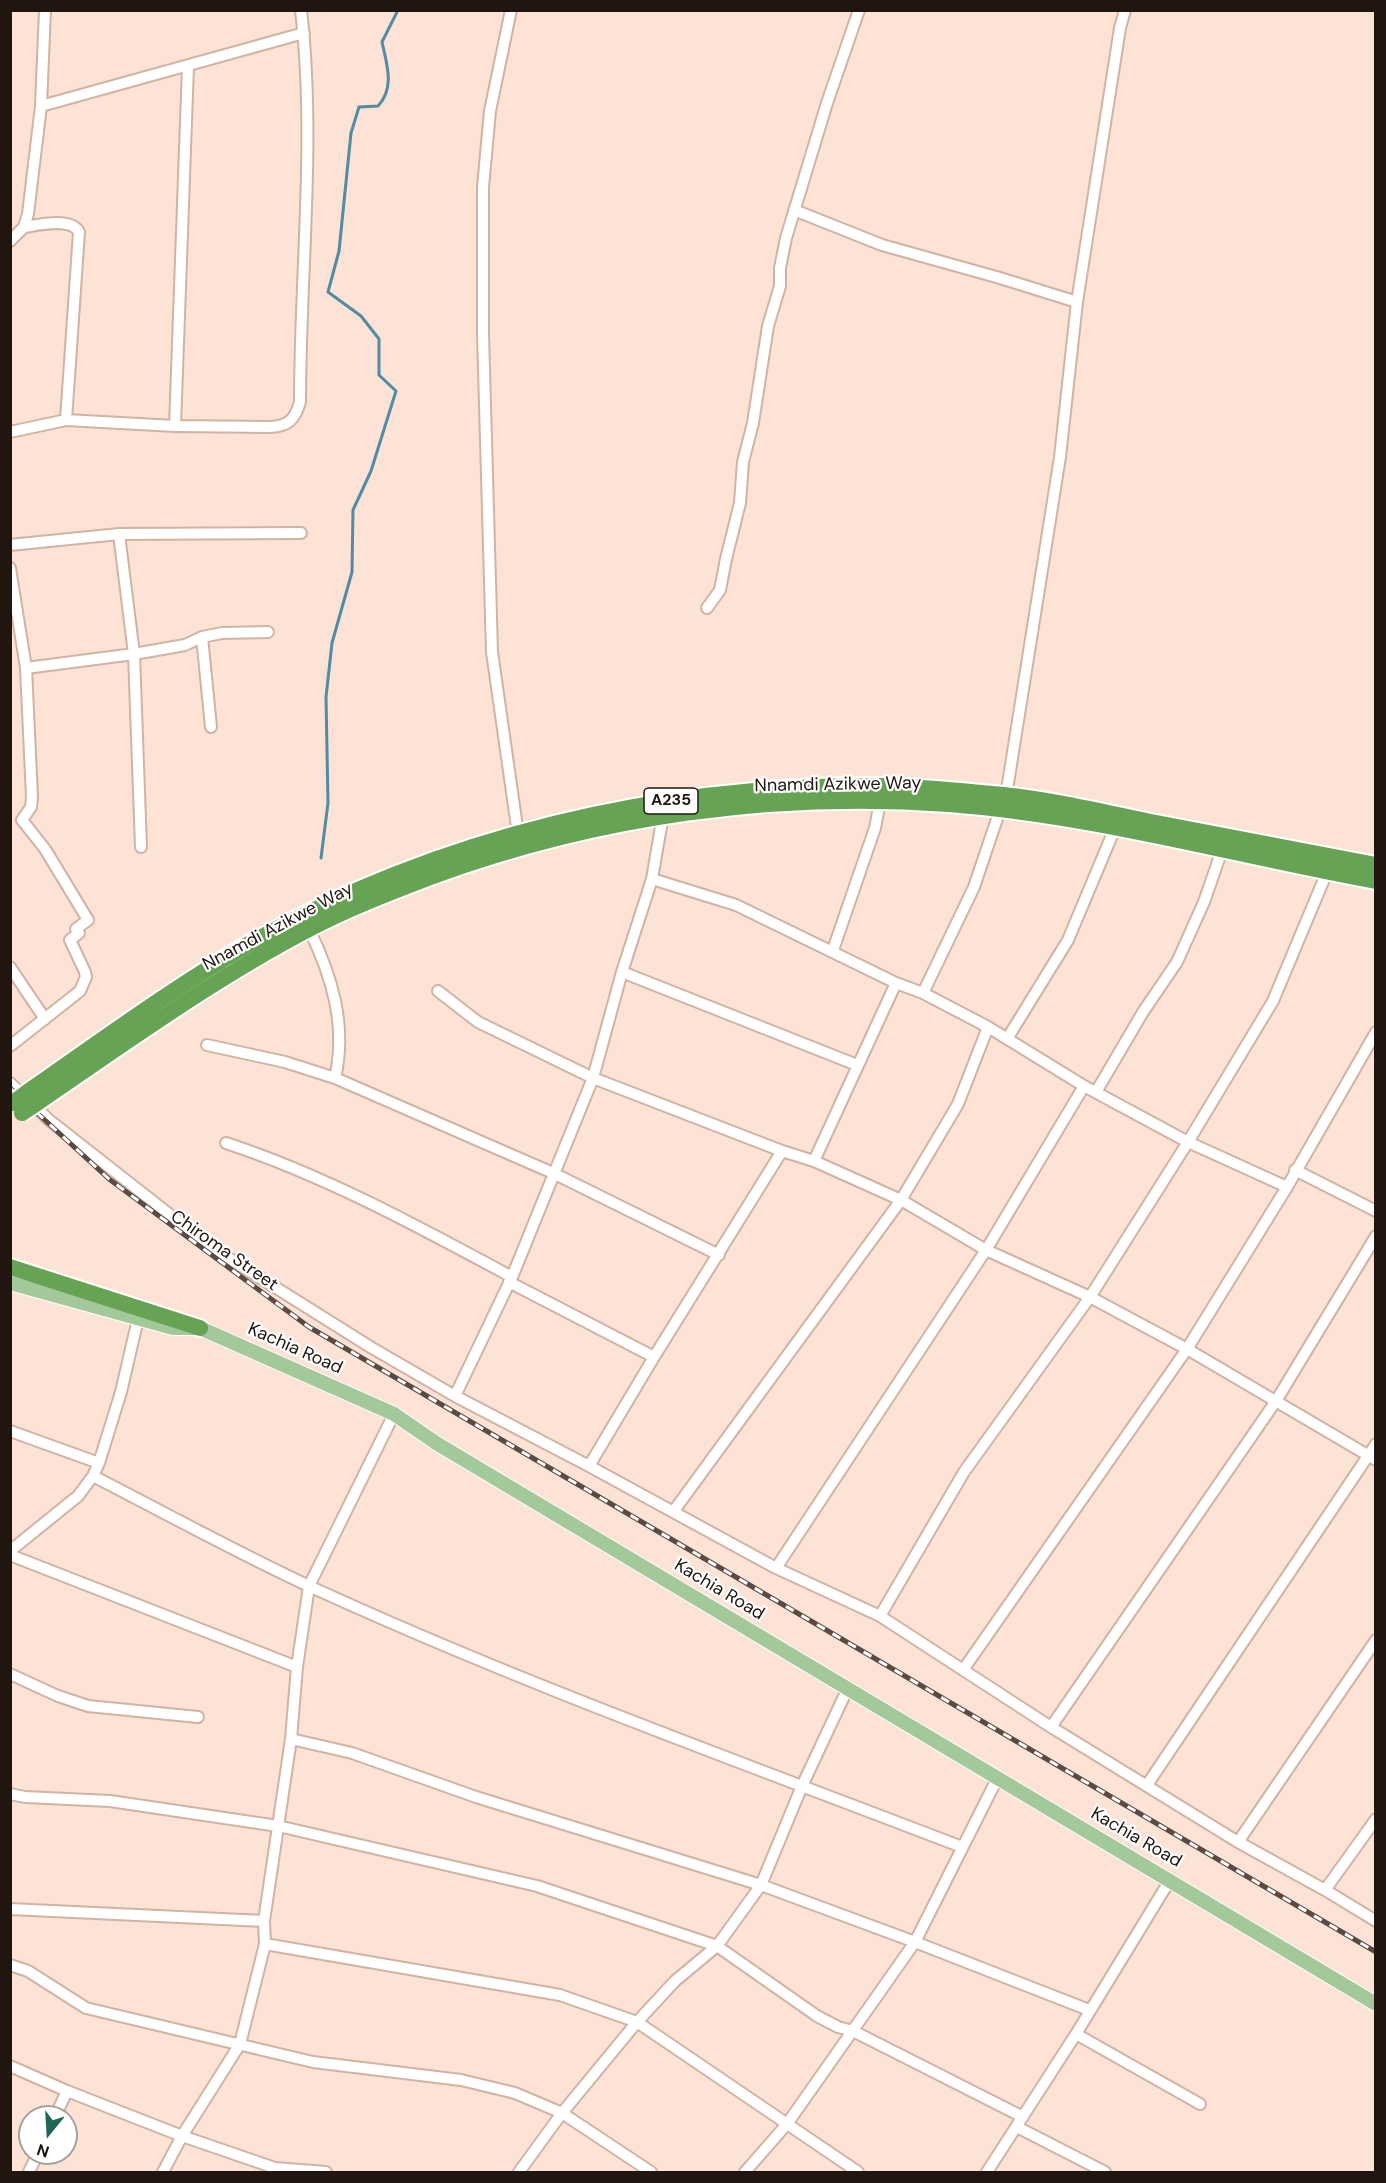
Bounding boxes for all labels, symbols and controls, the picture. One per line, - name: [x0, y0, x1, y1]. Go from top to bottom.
- street label: Nnamdi Azikwe Way: [754, 773, 922, 797]
- road number: A235: [644, 788, 698, 814]
- street label: Nnamdi Azikwe Way: [199, 878, 357, 976]
- street label: Chiroma Street: [166, 1206, 282, 1296]
- street label: Kachia Road: [244, 1319, 346, 1379]
- street label: Kachia Road: [670, 1555, 768, 1625]
- street label: Kachia Road: [1087, 1803, 1185, 1873]
- north arrow: [18, 2105, 78, 2165]
- text: N: [34, 2139, 52, 2162]

